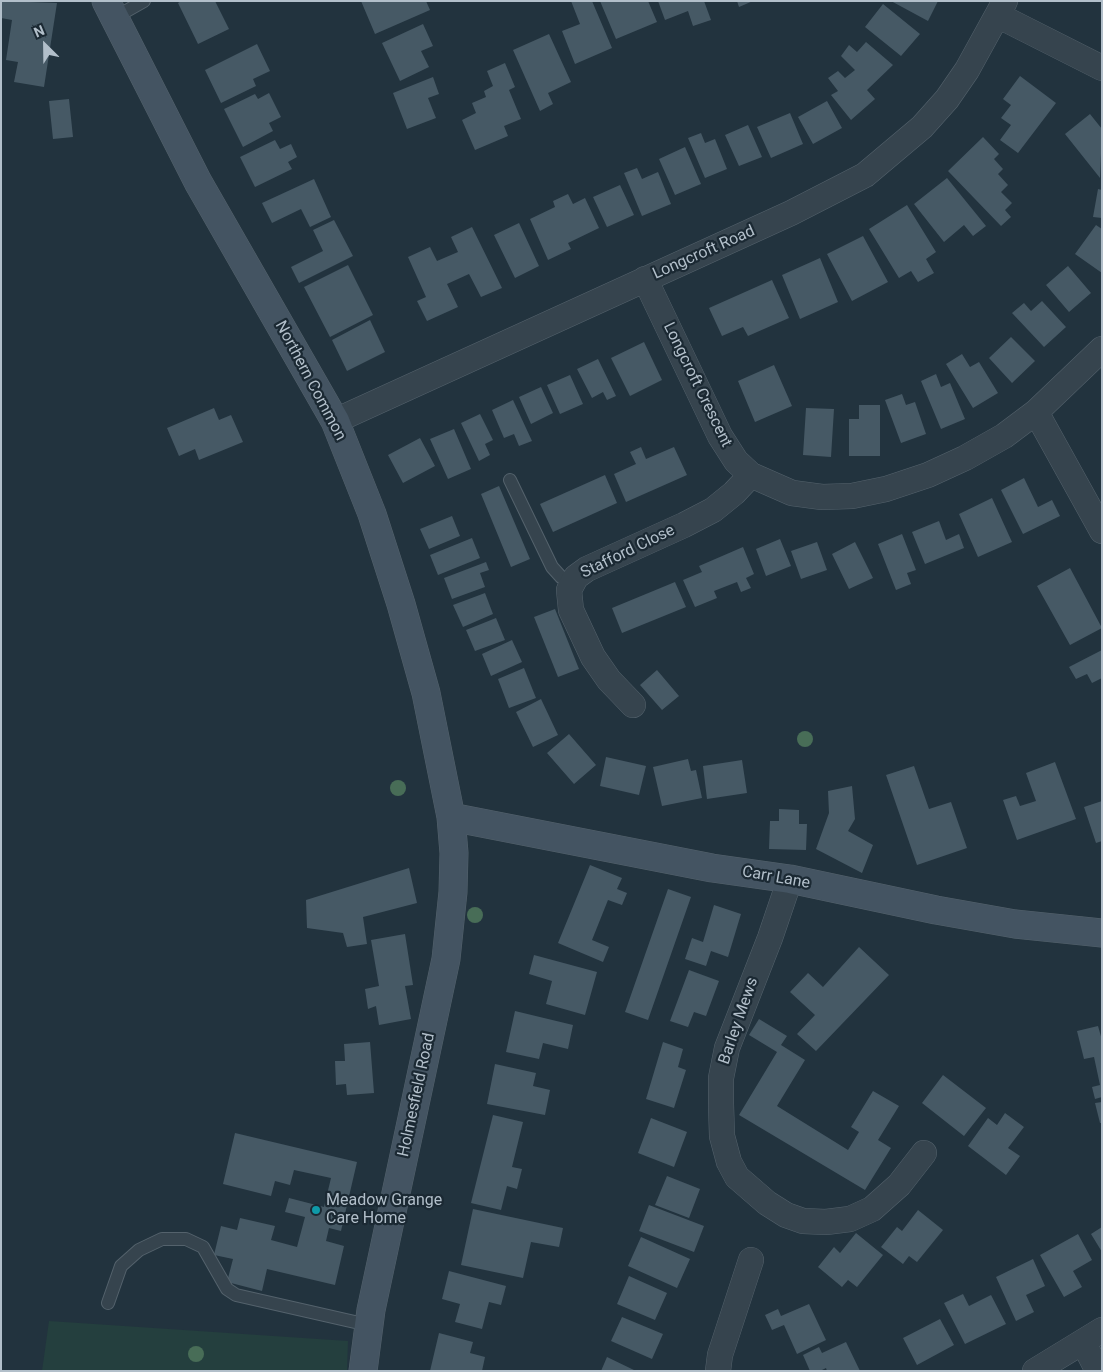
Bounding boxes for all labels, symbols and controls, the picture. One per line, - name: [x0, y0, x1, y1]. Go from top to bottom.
- north arrow: [20, 20, 70, 70]
- text: N: [31, 22, 47, 40]
- street label: Longcroft Road: [650, 222, 758, 284]
- street label: Northern Common: [270, 318, 350, 444]
- street label: Longcroft Crescent: [658, 319, 736, 451]
- street label: Stafford Close: [578, 521, 678, 583]
- street label: Carr Lane: [741, 863, 811, 893]
- street label: Barley Mews: [715, 975, 763, 1067]
- street label: Holmesfield Road: [394, 1031, 440, 1159]
- place label: Meadow Grange Care Home: [326, 1191, 442, 1229]
- marker: Meadow Grange Care Home: [310, 1204, 322, 1216]

